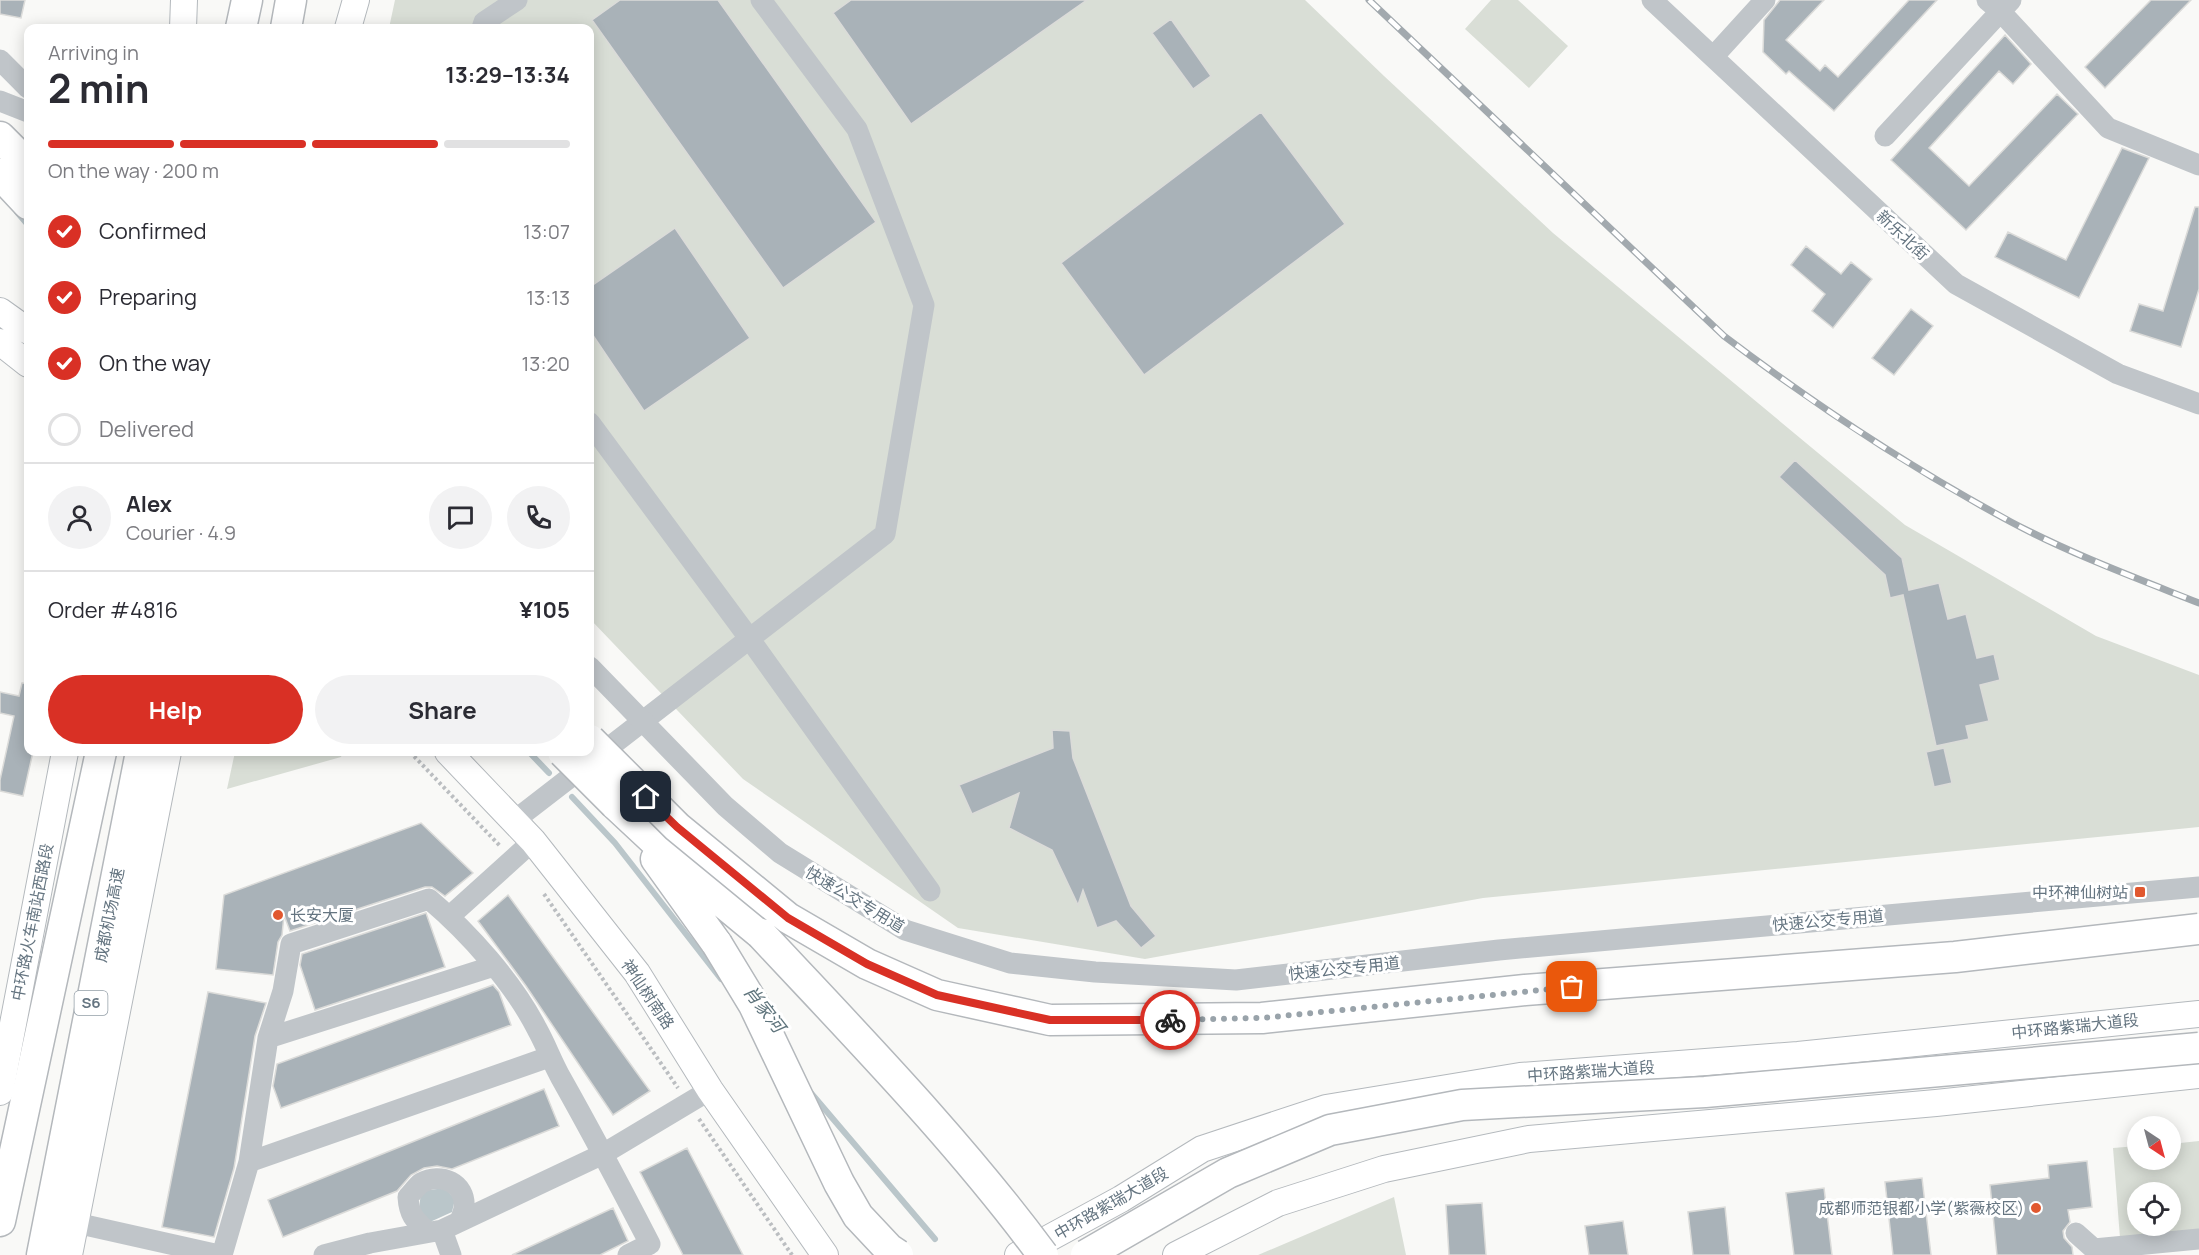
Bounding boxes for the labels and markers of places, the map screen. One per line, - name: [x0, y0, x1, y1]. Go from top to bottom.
- pin: [620, 771, 671, 822]
- place label: 中环神仙树站: [2032, 881, 2128, 903]
- marker: 中环神仙树站: [2133, 885, 2147, 899]
- place label: 长安大厦: [290, 904, 354, 926]
- marker: 长安大厦: [271, 908, 285, 922]
- pin: [1546, 961, 1597, 1012]
- place label: 成都师范银都小学(紫薇校区): [1818, 1197, 2024, 1219]
- marker: 成都师范银都小学(紫薇校区): [2029, 1201, 2043, 1215]

